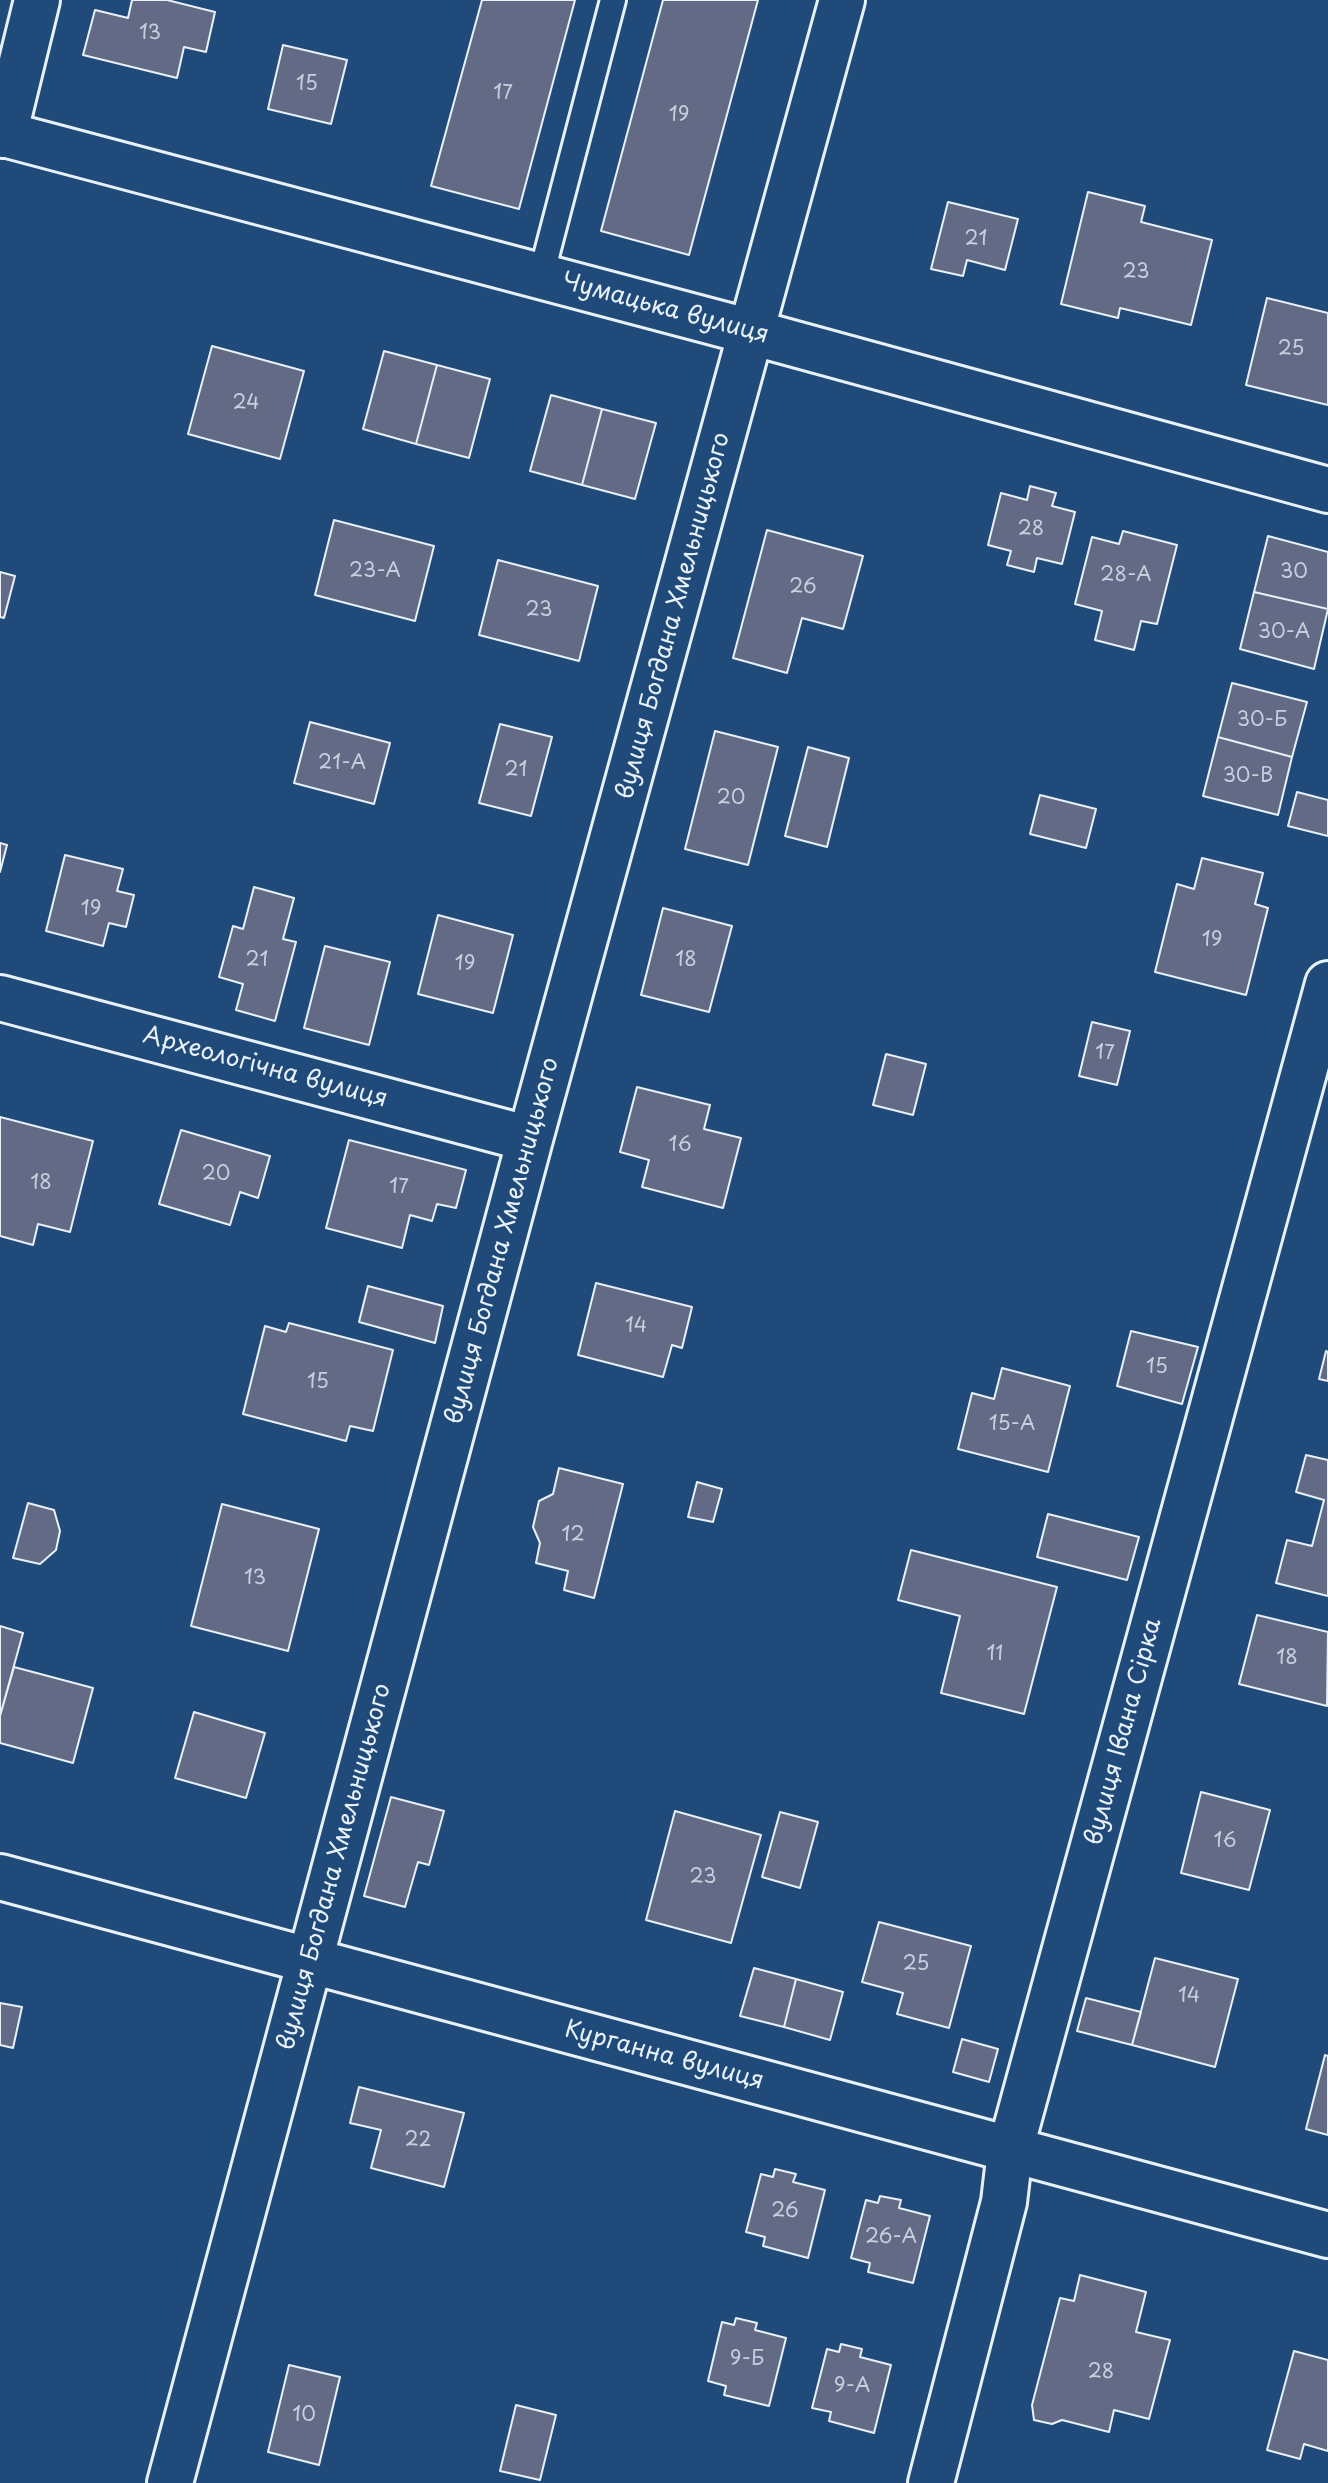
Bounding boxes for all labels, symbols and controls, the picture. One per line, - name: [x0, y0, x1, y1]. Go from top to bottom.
- house number: 13: [139, 21, 161, 45]
- house number: 15: [296, 72, 318, 96]
- house number: 17: [493, 81, 513, 105]
- house number: 19: [669, 103, 689, 127]
- house number: 21: [964, 227, 988, 251]
- house number: 23: [1122, 260, 1150, 284]
- street label: Чумацька вулиця: [558, 268, 772, 350]
- house number: 25: [1278, 337, 1304, 361]
- house number: 24: [233, 391, 259, 415]
- street label: вулиця Богдана Хмельницького: [611, 430, 737, 802]
- house number: 28: [1018, 517, 1044, 541]
- house number: 23-А: [349, 559, 401, 583]
- house number: 30: [1280, 560, 1308, 584]
- house number: 28-А: [1100, 563, 1152, 587]
- house number: 26: [789, 575, 817, 599]
- house number: 23: [525, 598, 553, 622]
- house number: 30-А: [1258, 620, 1310, 644]
- house number: 30-Б: [1237, 708, 1287, 732]
- house number: 21-А: [318, 751, 366, 775]
- house number: 21: [504, 758, 528, 782]
- house number: 30-В: [1223, 764, 1273, 788]
- house number: 20: [717, 786, 745, 810]
- house number: 19: [81, 897, 101, 921]
- house number: 19: [1202, 928, 1222, 952]
- house number: 21: [245, 948, 269, 972]
- house number: 18: [675, 948, 697, 972]
- house number: 19: [455, 952, 475, 976]
- street label: Археологічна вулиця: [140, 1022, 390, 1114]
- house number: 17: [1095, 1041, 1115, 1065]
- street label: вулиця Богдана Хмельницького: [440, 1055, 566, 1427]
- house number: 16: [669, 1133, 691, 1157]
- house number: 20: [202, 1162, 230, 1186]
- house number: 18: [30, 1171, 52, 1195]
- house number: 17: [389, 1175, 409, 1199]
- house number: 14: [625, 1314, 647, 1338]
- house number: 15: [1146, 1355, 1168, 1379]
- house number: 15: [307, 1370, 329, 1394]
- house number: 15-А: [989, 1412, 1035, 1436]
- house number: 12: [561, 1523, 585, 1547]
- house number: 13: [244, 1566, 266, 1590]
- street label: вулиця Івана Сірка: [1080, 1615, 1168, 1849]
- house number: 11: [987, 1642, 1003, 1666]
- house number: 18: [1276, 1646, 1298, 1670]
- street label: вулиця Богдана Хмельницького: [272, 1681, 398, 2053]
- house number: 16: [1214, 1829, 1236, 1853]
- house number: 23: [689, 1865, 717, 1889]
- house number: 25: [903, 1952, 929, 1976]
- house number: 14: [1178, 1984, 1200, 2008]
- street label: Курганна вулиця: [561, 2016, 767, 2096]
- house number: 22: [405, 2128, 431, 2152]
- house number: 26: [771, 2199, 799, 2223]
- house number: 26-А: [865, 2225, 917, 2249]
- house number: 9-Б: [730, 2347, 764, 2371]
- house number: 28: [1088, 2360, 1114, 2384]
- house number: 9-А: [834, 2374, 870, 2398]
- house number: 10: [292, 2403, 316, 2427]

